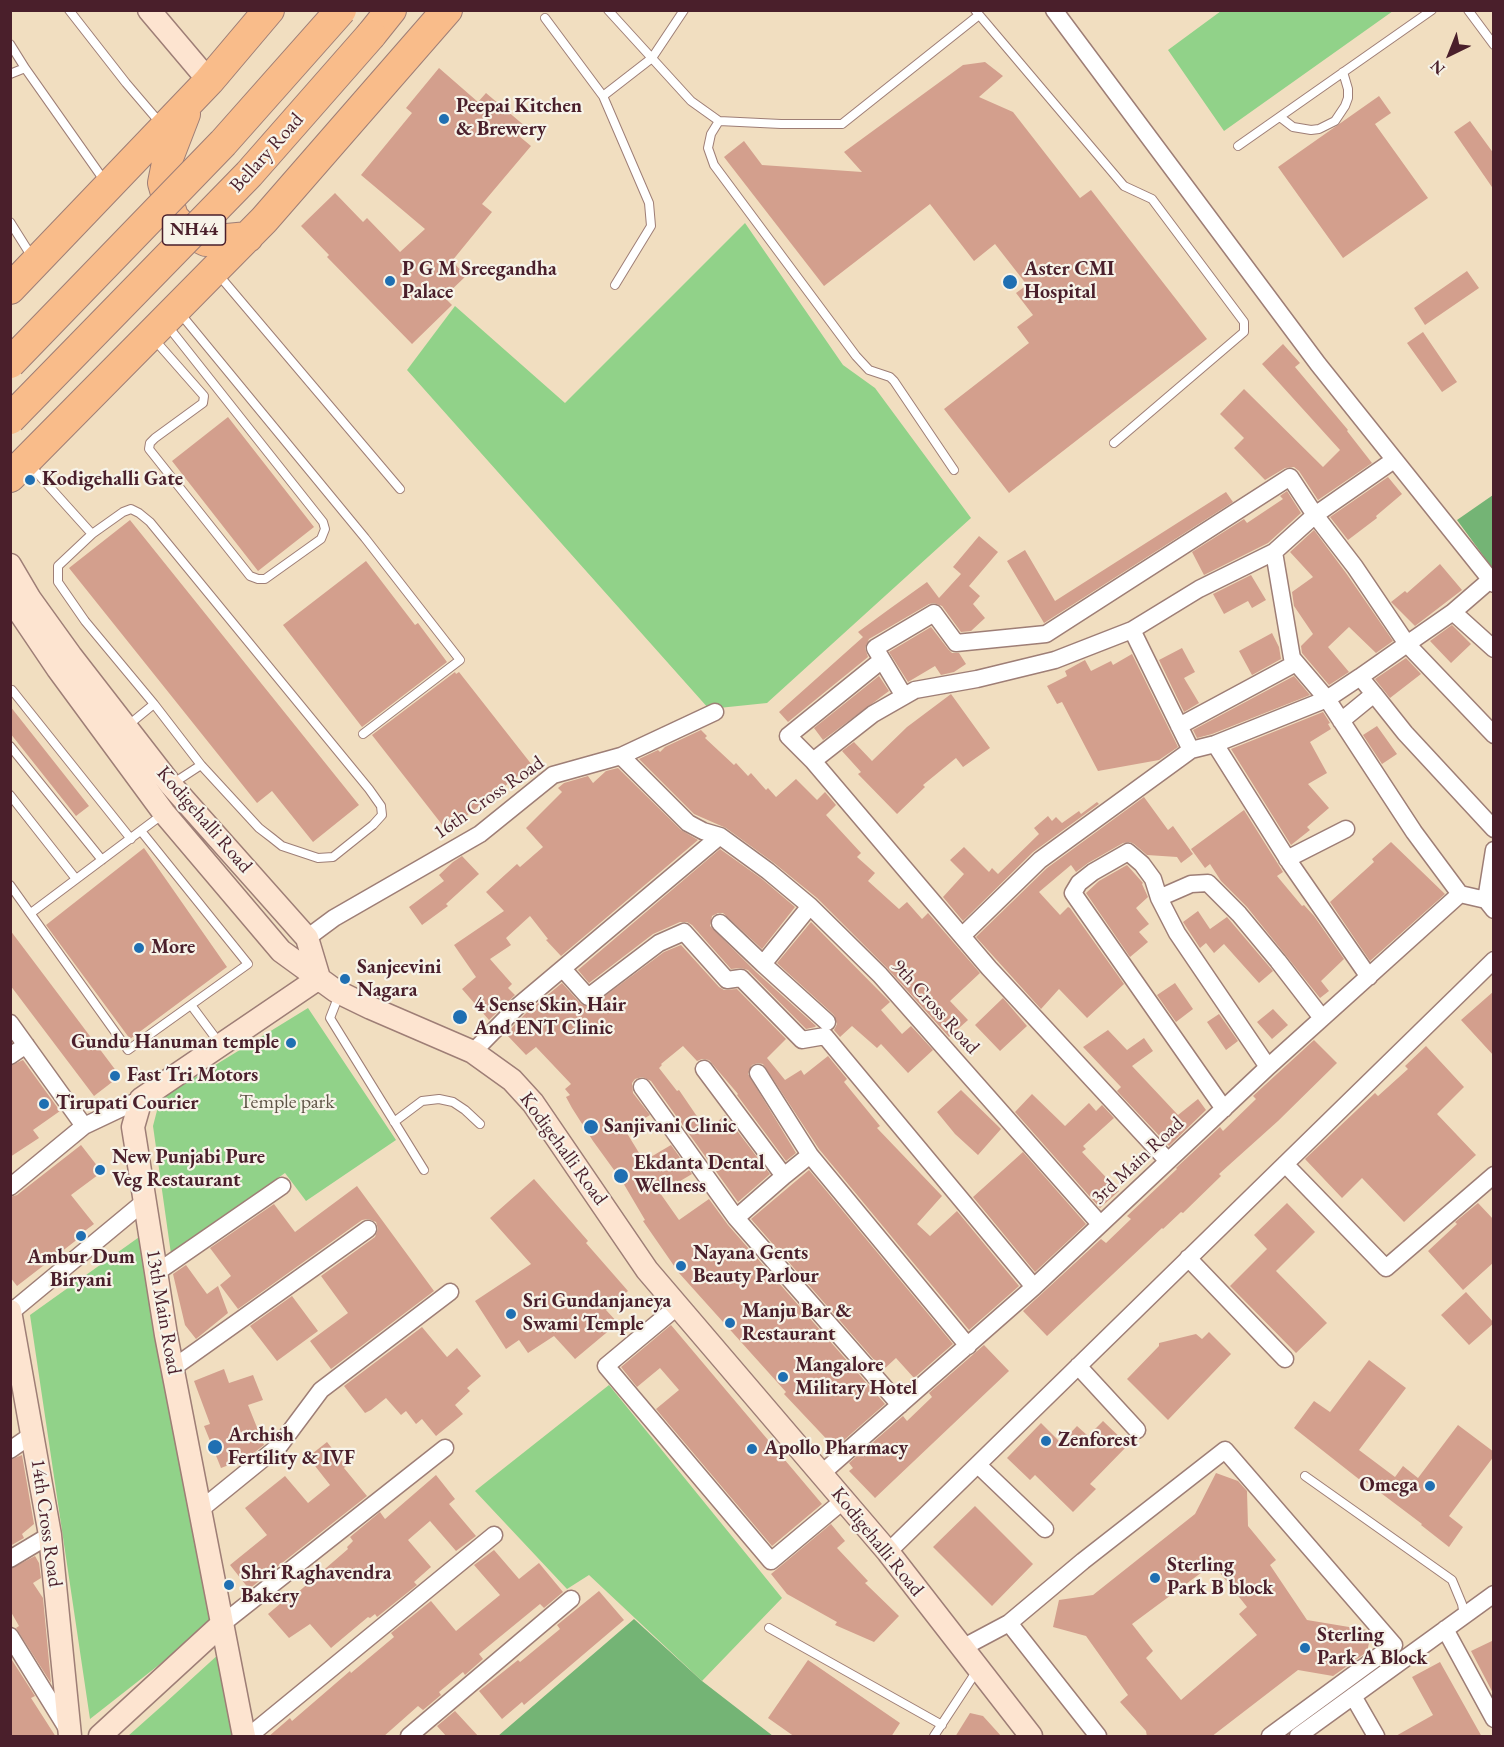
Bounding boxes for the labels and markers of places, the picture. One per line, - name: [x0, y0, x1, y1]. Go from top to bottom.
- place label: Peepai Kitchen & Brewery: [456, 95, 582, 142]
- marker: Peepai Kitchen & Brewery: [437, 112, 451, 126]
- place label: P G M Sreegandha Palace: [402, 258, 557, 305]
- place label: Aster CMI Hospital: [1024, 258, 1114, 305]
- marker: Aster CMI Hospital: [1001, 273, 1019, 291]
- marker: P G M Sreegandha Palace: [383, 274, 397, 288]
- place label: Kodigehalli Gate: [42, 468, 183, 492]
- marker: Kodigehalli Gate: [23, 473, 37, 487]
- place label: More: [151, 936, 195, 960]
- marker: More: [132, 941, 146, 955]
- place label: Sanjeevini Nagara: [357, 956, 441, 1003]
- marker: Sanjeevini Nagara: [338, 972, 352, 986]
- place label: 4 Sense Skin, Hair And ENT Clinic: [474, 994, 626, 1041]
- marker: 4 Sense Skin, Hair And ENT Clinic: [451, 1008, 469, 1026]
- place label: Gundu Hanuman temple: [71, 1031, 279, 1055]
- marker: Gundu Hanuman temple: [284, 1036, 298, 1050]
- place label: Fast Tri Motors: [127, 1064, 258, 1088]
- marker: Fast Tri Motors: [108, 1069, 122, 1083]
- place label: Tirupati Courier: [56, 1092, 199, 1116]
- marker: Tirupati Courier: [37, 1097, 51, 1111]
- place label: Sanjivani Clinic: [604, 1115, 736, 1139]
- marker: Sanjivani Clinic: [582, 1118, 600, 1136]
- place label: New Punjabi Pure Veg Restaurant: [112, 1146, 265, 1193]
- place label: Ekdanta Dental Wellness: [634, 1152, 764, 1199]
- marker: New Punjabi Pure Veg Restaurant: [93, 1163, 107, 1177]
- marker: Ekdanta Dental Wellness: [612, 1167, 630, 1185]
- marker: Ambur Dum Biryani: [74, 1229, 88, 1243]
- place label: Nayana Gents Beauty Parlour: [693, 1242, 819, 1289]
- place label: Ambur Dum Biryani: [27, 1246, 135, 1293]
- marker: Nayana Gents Beauty Parlour: [674, 1259, 688, 1273]
- place label: Sri Gundanjaneya Swami Temple: [523, 1290, 671, 1337]
- place label: Manju Bar & Restaurant: [742, 1300, 851, 1347]
- marker: Sri Gundanjaneya Swami Temple: [504, 1307, 518, 1321]
- marker: Manju Bar & Restaurant: [723, 1316, 737, 1330]
- place label: Mangalore Military Hotel: [795, 1354, 917, 1401]
- marker: Mangalore Military Hotel: [776, 1370, 790, 1384]
- place label: Archish Fertility & IVF: [228, 1424, 355, 1471]
- place label: Zenforest: [1058, 1429, 1137, 1453]
- marker: Zenforest: [1039, 1434, 1053, 1448]
- place label: Apollo Pharmacy: [764, 1437, 908, 1461]
- marker: Archish Fertility & IVF: [206, 1438, 224, 1456]
- marker: Apollo Pharmacy: [745, 1442, 759, 1456]
- place label: Omega: [1360, 1474, 1418, 1498]
- marker: Omega: [1423, 1479, 1437, 1493]
- place label: Sterling Park B block: [1167, 1554, 1274, 1601]
- place label: Shri Raghavendra Bakery: [241, 1562, 391, 1609]
- marker: Sterling Park B block: [1148, 1571, 1162, 1585]
- marker: Shri Raghavendra Bakery: [222, 1578, 236, 1592]
- place label: Sterling Park A Block: [1317, 1624, 1427, 1671]
- marker: Sterling Park A Block: [1298, 1641, 1312, 1655]

